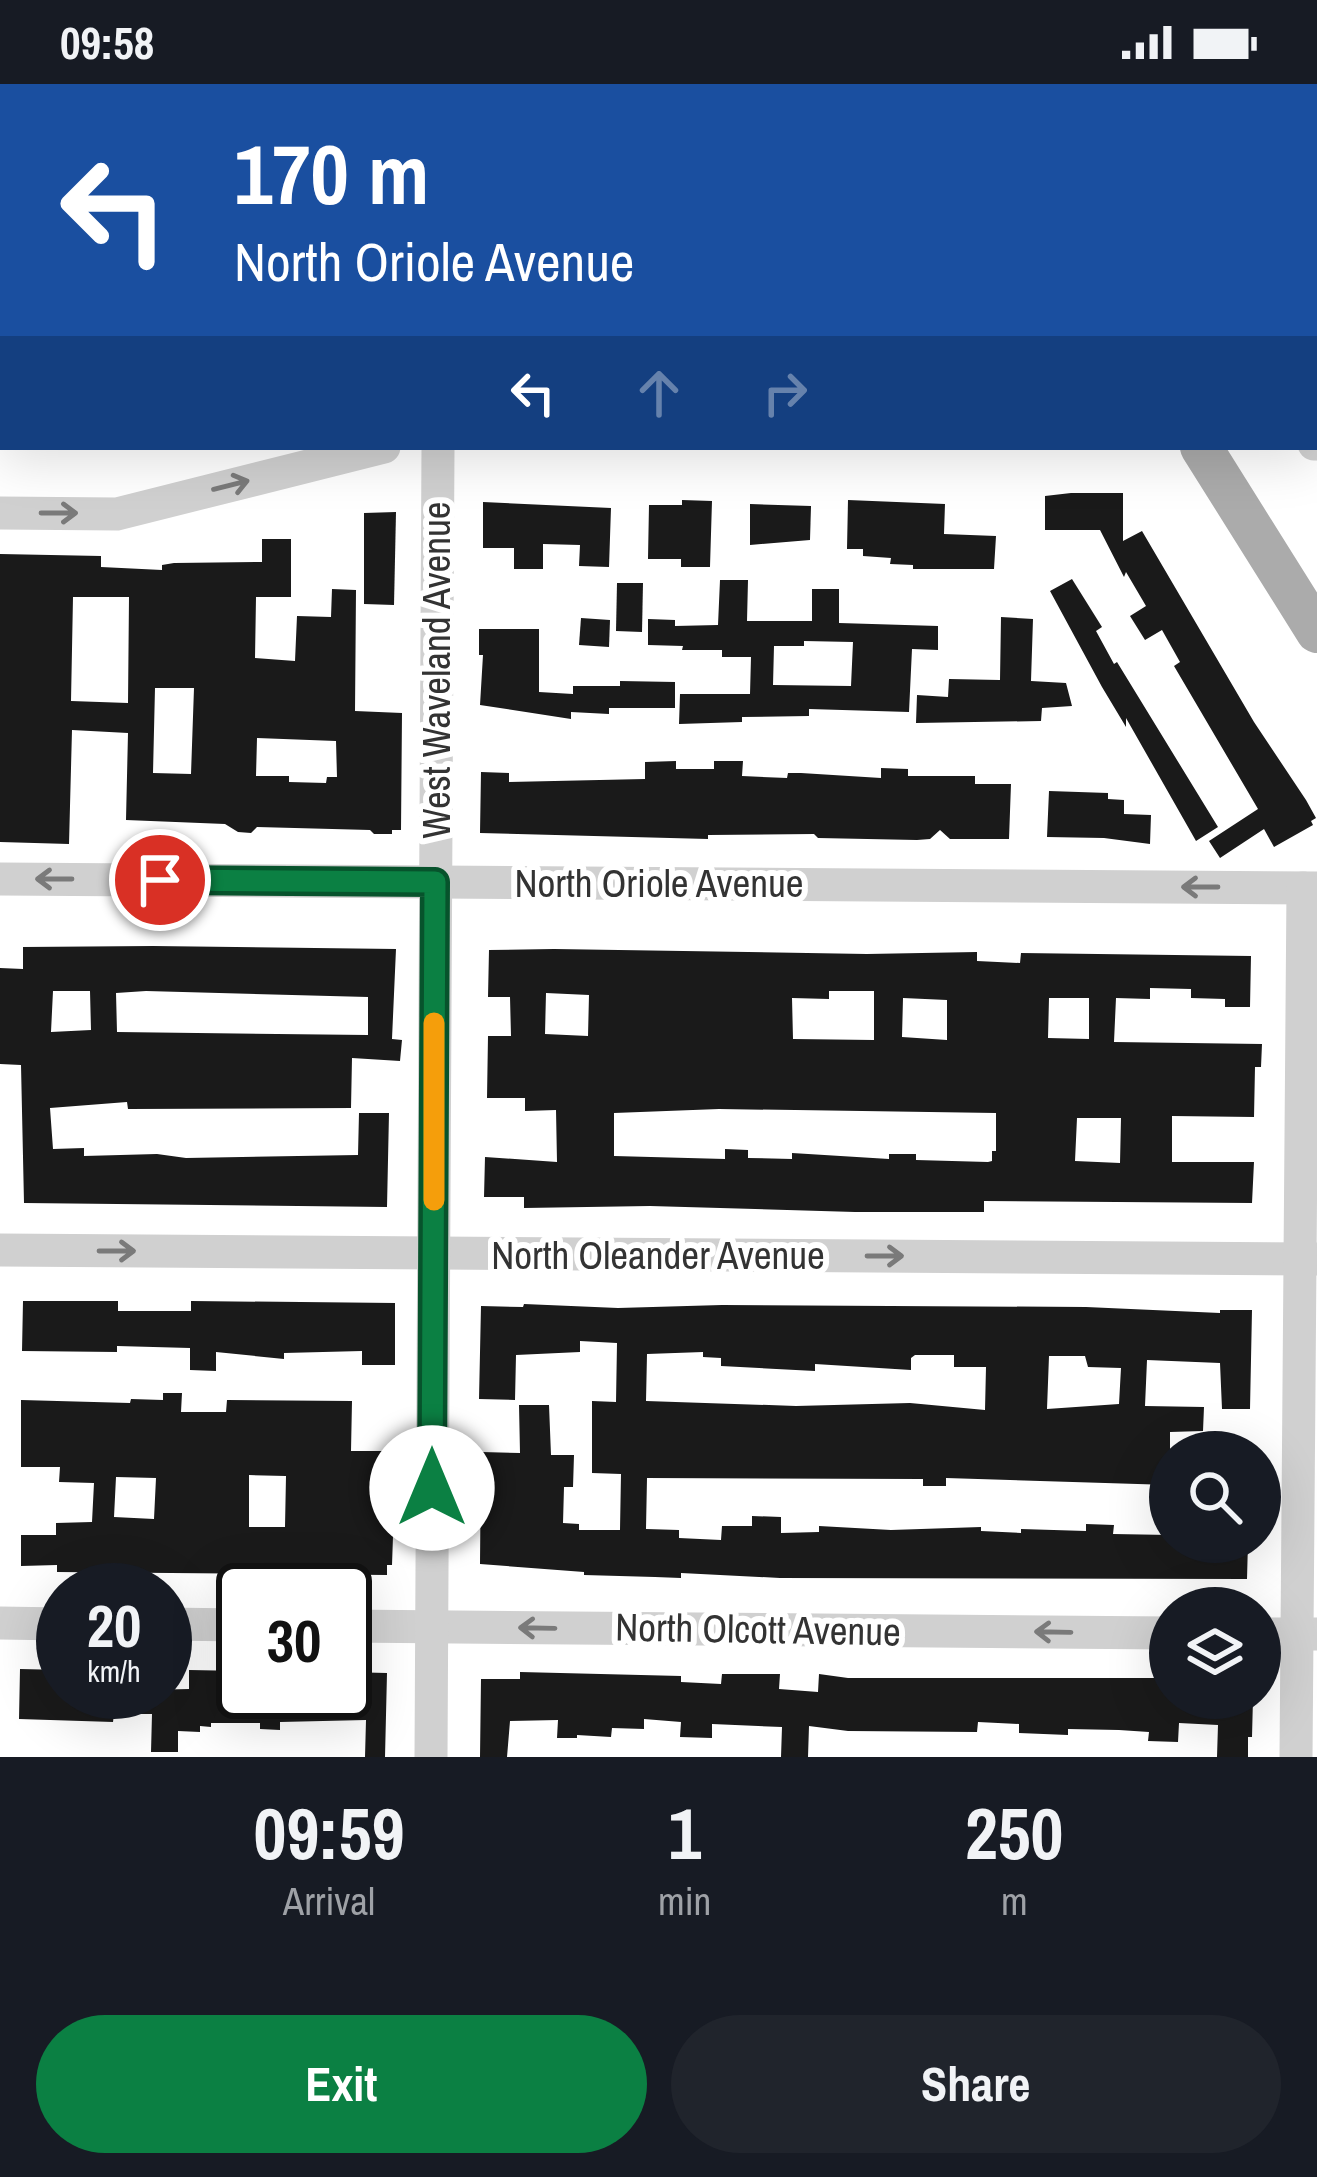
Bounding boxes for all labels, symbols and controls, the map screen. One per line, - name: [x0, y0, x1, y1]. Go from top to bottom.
- text: 09:58: [60, 12, 154, 73]
- text: 170 m: [234, 117, 429, 230]
- icon: left: [36, 132, 192, 288]
- text: North Oriole Avenue: [234, 225, 634, 298]
- icon: left: [500, 360, 566, 426]
- icon: ahead: [626, 360, 692, 426]
- icon: right: [752, 360, 818, 426]
- one-way arrow: [211, 473, 249, 495]
- street label: West Waveland Avenue: [410, 501, 462, 839]
- one-way arrow: [39, 502, 78, 524]
- pin: [109, 829, 211, 931]
- icon: arrive: [127, 847, 193, 913]
- street label: North Oriole Avenue: [514, 857, 804, 909]
- one-way arrow: [35, 868, 74, 890]
- one-way arrow: [1181, 876, 1220, 898]
- street label: North Oleander Avenue: [491, 1229, 825, 1281]
- one-way arrow: [97, 1240, 136, 1262]
- one-way arrow: [865, 1245, 904, 1267]
- position arrow: [369, 1425, 495, 1551]
- map controls: [1149, 1431, 1281, 1719]
- button: search: [1149, 1431, 1281, 1563]
- speed limit sign: 30: [216, 1563, 372, 1719]
- text: 20: [87, 1585, 141, 1666]
- button: layers: [1149, 1587, 1281, 1719]
- street label: North Olcott Avenue: [615, 1601, 901, 1657]
- one-way arrow: [518, 1616, 557, 1639]
- one-way arrow: [1034, 1621, 1073, 1643]
- text: km/h: [87, 1651, 141, 1691]
- text: 09:59: [254, 1784, 405, 1881]
- text: 1: [668, 1784, 701, 1881]
- text: 250: [965, 1784, 1063, 1881]
- text: Arrival: [283, 1875, 375, 1927]
- text: min: [658, 1875, 711, 1927]
- text: m: [1001, 1875, 1028, 1927]
- button: Exit: [36, 2015, 647, 2153]
- button: Share: [671, 2015, 1281, 2153]

